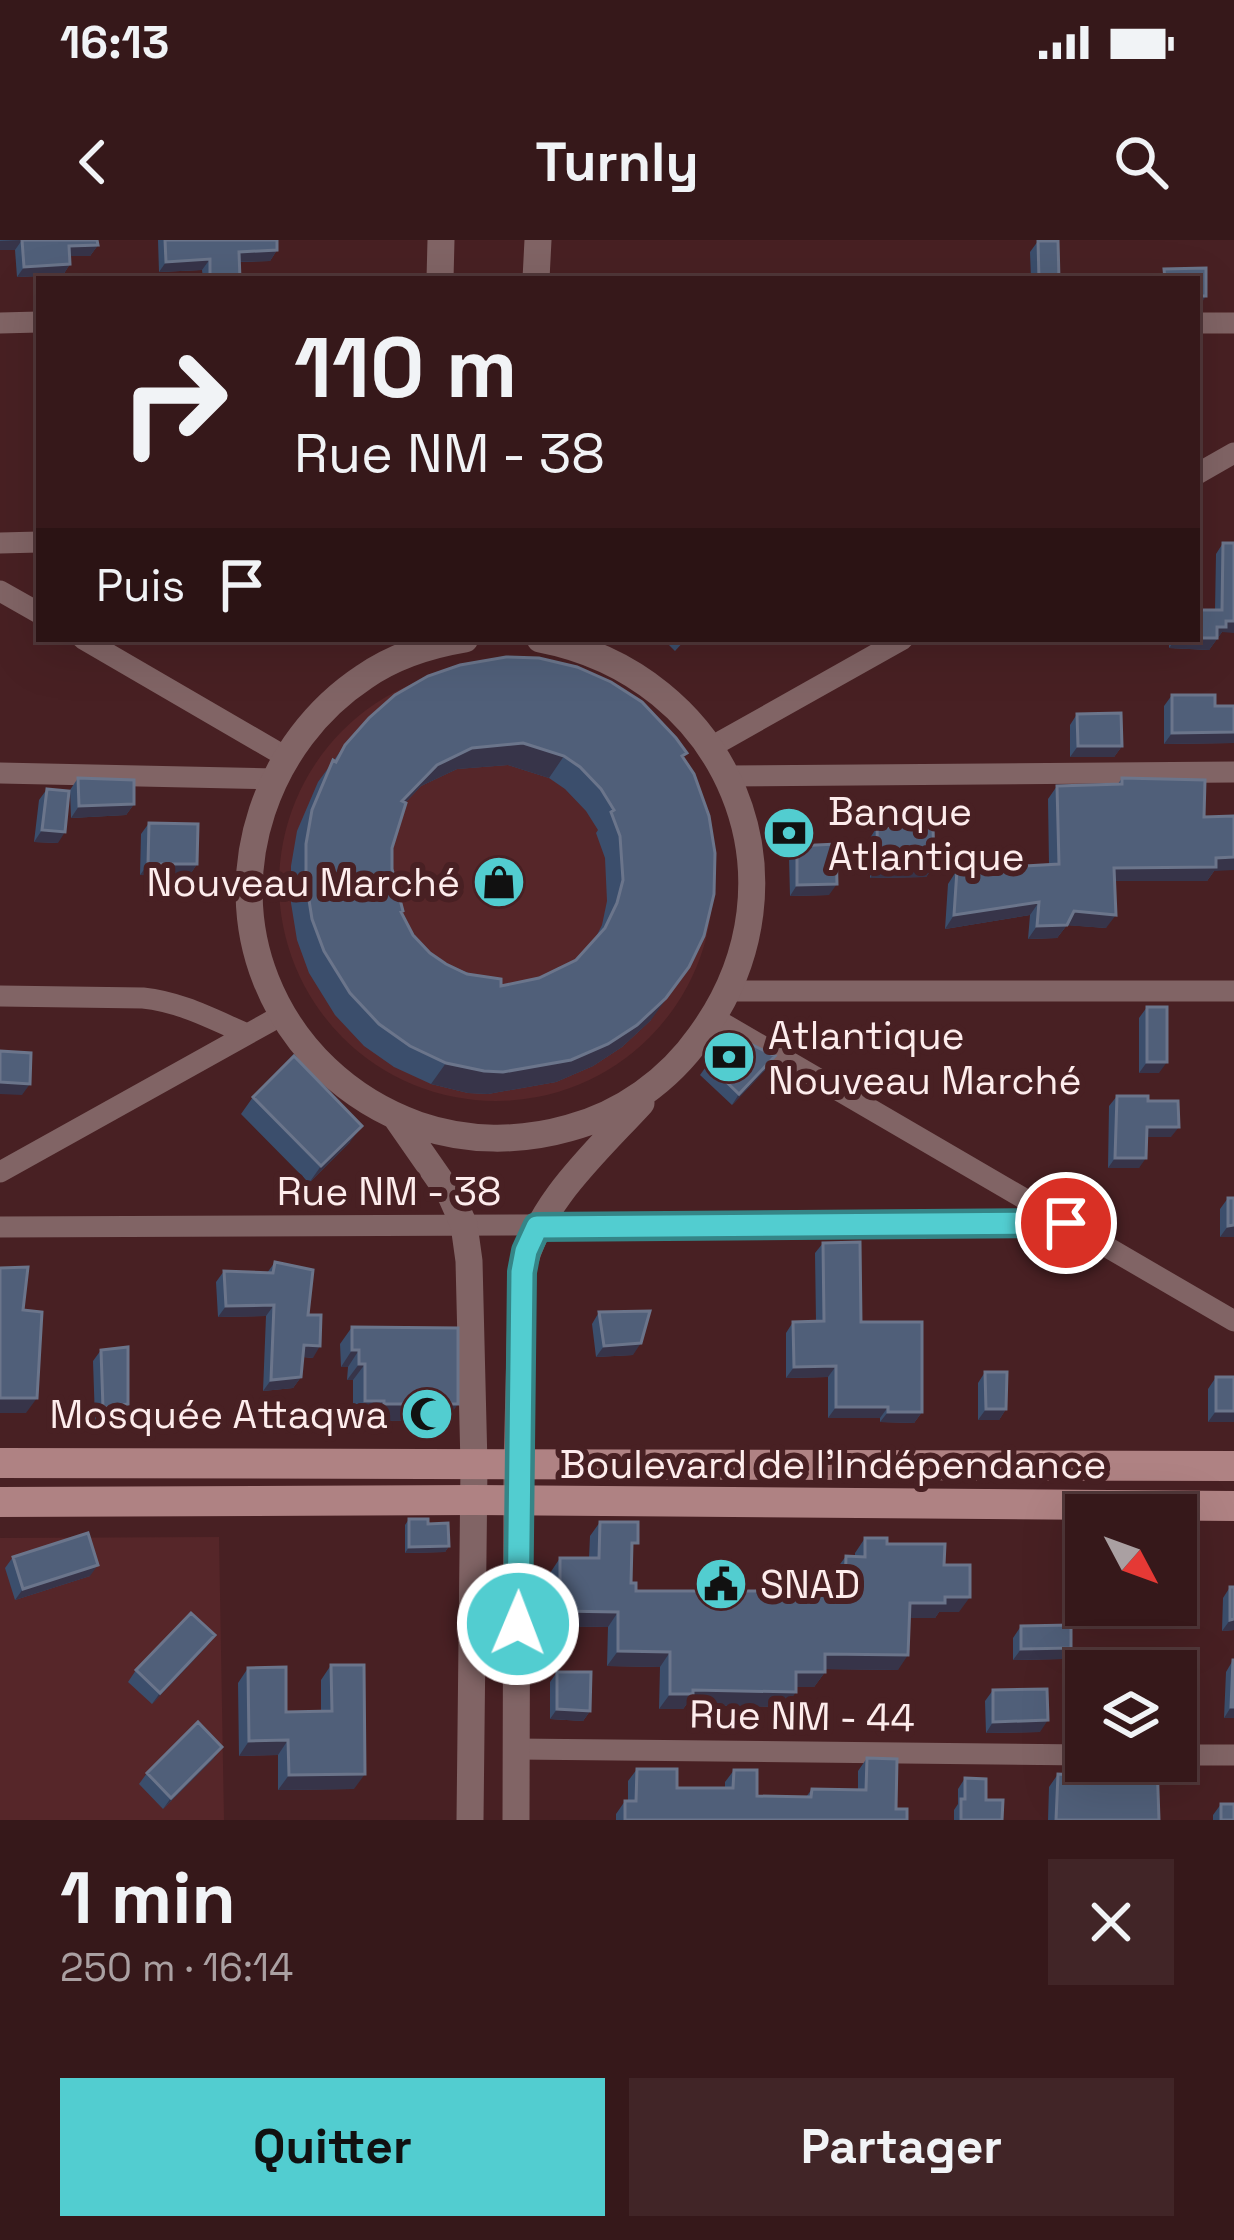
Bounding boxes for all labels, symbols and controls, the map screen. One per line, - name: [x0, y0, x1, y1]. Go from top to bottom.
- text: 16:13: [60, 14, 169, 71]
- text: Turnly: [535, 128, 699, 197]
- icon: back: [60, 129, 126, 195]
- icon: search: [1108, 129, 1174, 195]
- text: 110 m: [294, 314, 517, 422]
- icon: right: [96, 324, 252, 480]
- text: Rue NM - 38: [294, 419, 605, 488]
- icon: arrive: [209, 552, 275, 618]
- text: Puis: [96, 557, 185, 614]
- place label: Banque Atlantique: [828, 787, 1025, 881]
- bank icon: Banque Atlantique: [761, 805, 817, 861]
- shop icon: Nouveau Marché: [471, 854, 527, 910]
- place label: Nouveau Marché: [147, 858, 460, 907]
- place label: Atlantique Nouveau Marché: [768, 1011, 1081, 1105]
- bank icon: Atlantique Nouveau Marché: [701, 1029, 757, 1085]
- street label: Rue NM - 38: [277, 1167, 501, 1216]
- pin: [1015, 1172, 1117, 1274]
- icon: arrive: [1033, 1190, 1099, 1256]
- mosque icon: Mosquée Attaqwa: [399, 1386, 455, 1442]
- place label: Mosquée Attaqwa: [50, 1390, 388, 1439]
- street label: Boulevard de l'Indépendance: [560, 1440, 1106, 1489]
- north arrow: [1065, 1494, 1197, 1626]
- map controls: [1065, 1494, 1197, 1782]
- public building icon: SNAD: [693, 1556, 749, 1612]
- place label: SNAD: [760, 1560, 860, 1609]
- position arrow: [455, 1561, 581, 1687]
- button: layers: [1065, 1650, 1197, 1782]
- street label: Rue NM - 44: [689, 1690, 915, 1742]
- text: 1 min: [60, 1852, 236, 1944]
- button: close: [1048, 1859, 1174, 1985]
- text: 250 m · 16:14: [60, 1943, 294, 1992]
- button: Quitter: [60, 2078, 605, 2216]
- button: Partager: [629, 2078, 1174, 2216]

